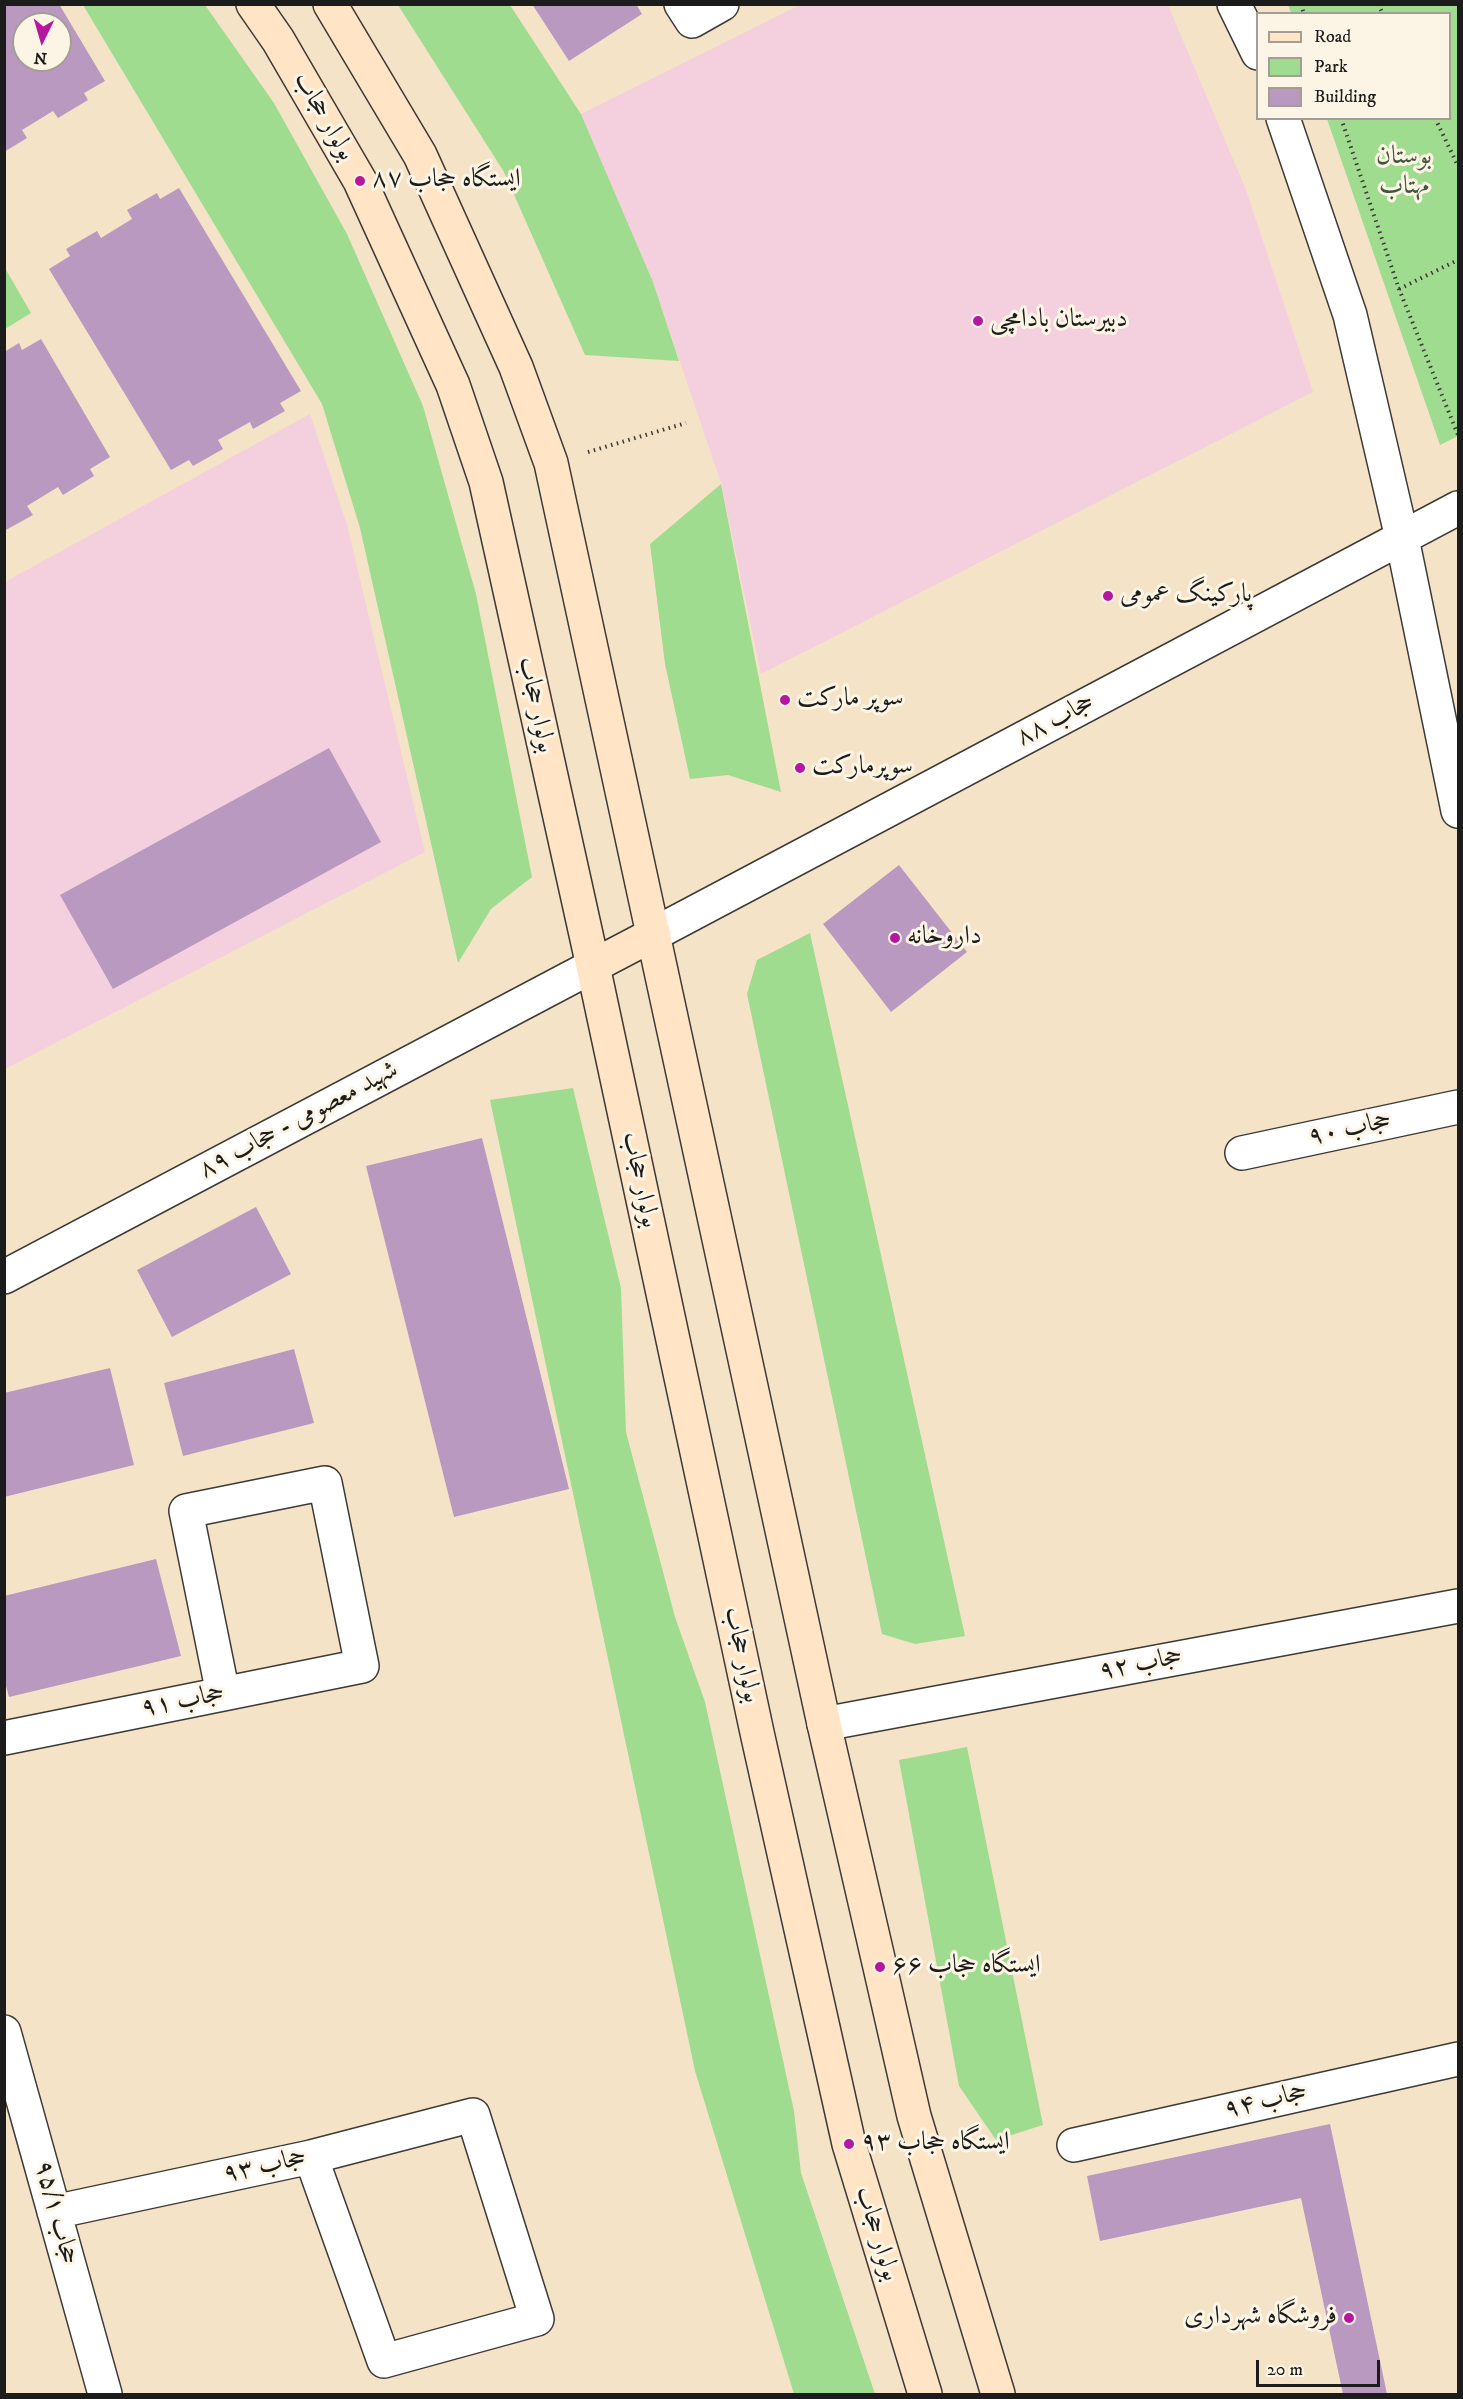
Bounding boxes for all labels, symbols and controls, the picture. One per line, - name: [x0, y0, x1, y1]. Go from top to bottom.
- north arrow: [12, 12, 72, 72]
- legend: [1256, 12, 1451, 120]
- text: Road: [1314, 26, 1351, 48]
- text: N: [33, 47, 48, 68]
- text: Park: [1314, 56, 1348, 78]
- street label: بولوار حجاب: [285, 67, 361, 167]
- text: Building: [1314, 86, 1376, 108]
- park label: بوستان مهتاب: [1376, 142, 1432, 204]
- place label: ایستگاه حجاب ۸۷: [372, 165, 521, 197]
- marker: ایستگاه حجاب ۸۷: [353, 174, 367, 188]
- place label: دبیرستان بادامچی: [990, 305, 1128, 337]
- marker: دبیرستان بادامچی: [971, 314, 985, 328]
- place label: پارکینگ عمومی: [1120, 580, 1252, 612]
- marker: پارکینگ عمومی: [1101, 589, 1115, 603]
- street label: بولوار حجاب: [510, 654, 560, 756]
- place label: سوپر مارکت: [797, 684, 904, 716]
- street label: حجاب ۸۸: [1011, 687, 1101, 755]
- marker: سوپر مارکت: [778, 693, 792, 707]
- place label: سوپرمارکت: [812, 752, 913, 784]
- marker: سوپرمارکت: [793, 761, 807, 775]
- place label: داروخانه: [907, 922, 982, 954]
- marker: داروخانه: [888, 931, 902, 945]
- street label: شهید معصومی - حجاب ۸۹: [194, 1055, 404, 1187]
- street label: حجاب ۹۰: [1305, 1106, 1395, 1154]
- street label: بولوار حجاب: [614, 1129, 664, 1231]
- street label: بولوار حجاب: [716, 1604, 766, 1706]
- street label: حجاب ۹۲: [1097, 1642, 1185, 1688]
- street label: حجاب ۹۱: [139, 1679, 227, 1725]
- place label: ایستگاه حجاب ۶۶: [892, 1951, 1041, 1983]
- marker: ایستگاه حجاب ۶۶: [873, 1960, 887, 1974]
- street label: حجاب ۹۴: [1221, 2077, 1311, 2127]
- place label: ایستگاه حجاب ۹۳: [861, 2128, 1010, 2160]
- marker: ایستگاه حجاب ۹۳: [842, 2137, 856, 2151]
- street label: حجاب ۹۳: [220, 2143, 310, 2191]
- street label: حجاب ۹۵/۱: [26, 2157, 84, 2269]
- street label: بولوار حجاب: [847, 2183, 905, 2285]
- place label: فروشگاه شهرداری: [1184, 2302, 1337, 2334]
- marker: فروشگاه شهرداری: [1342, 2311, 1356, 2325]
- scale bar: [1259, 2348, 1384, 2386]
- text: 20 m: [1267, 2359, 1303, 2381]

